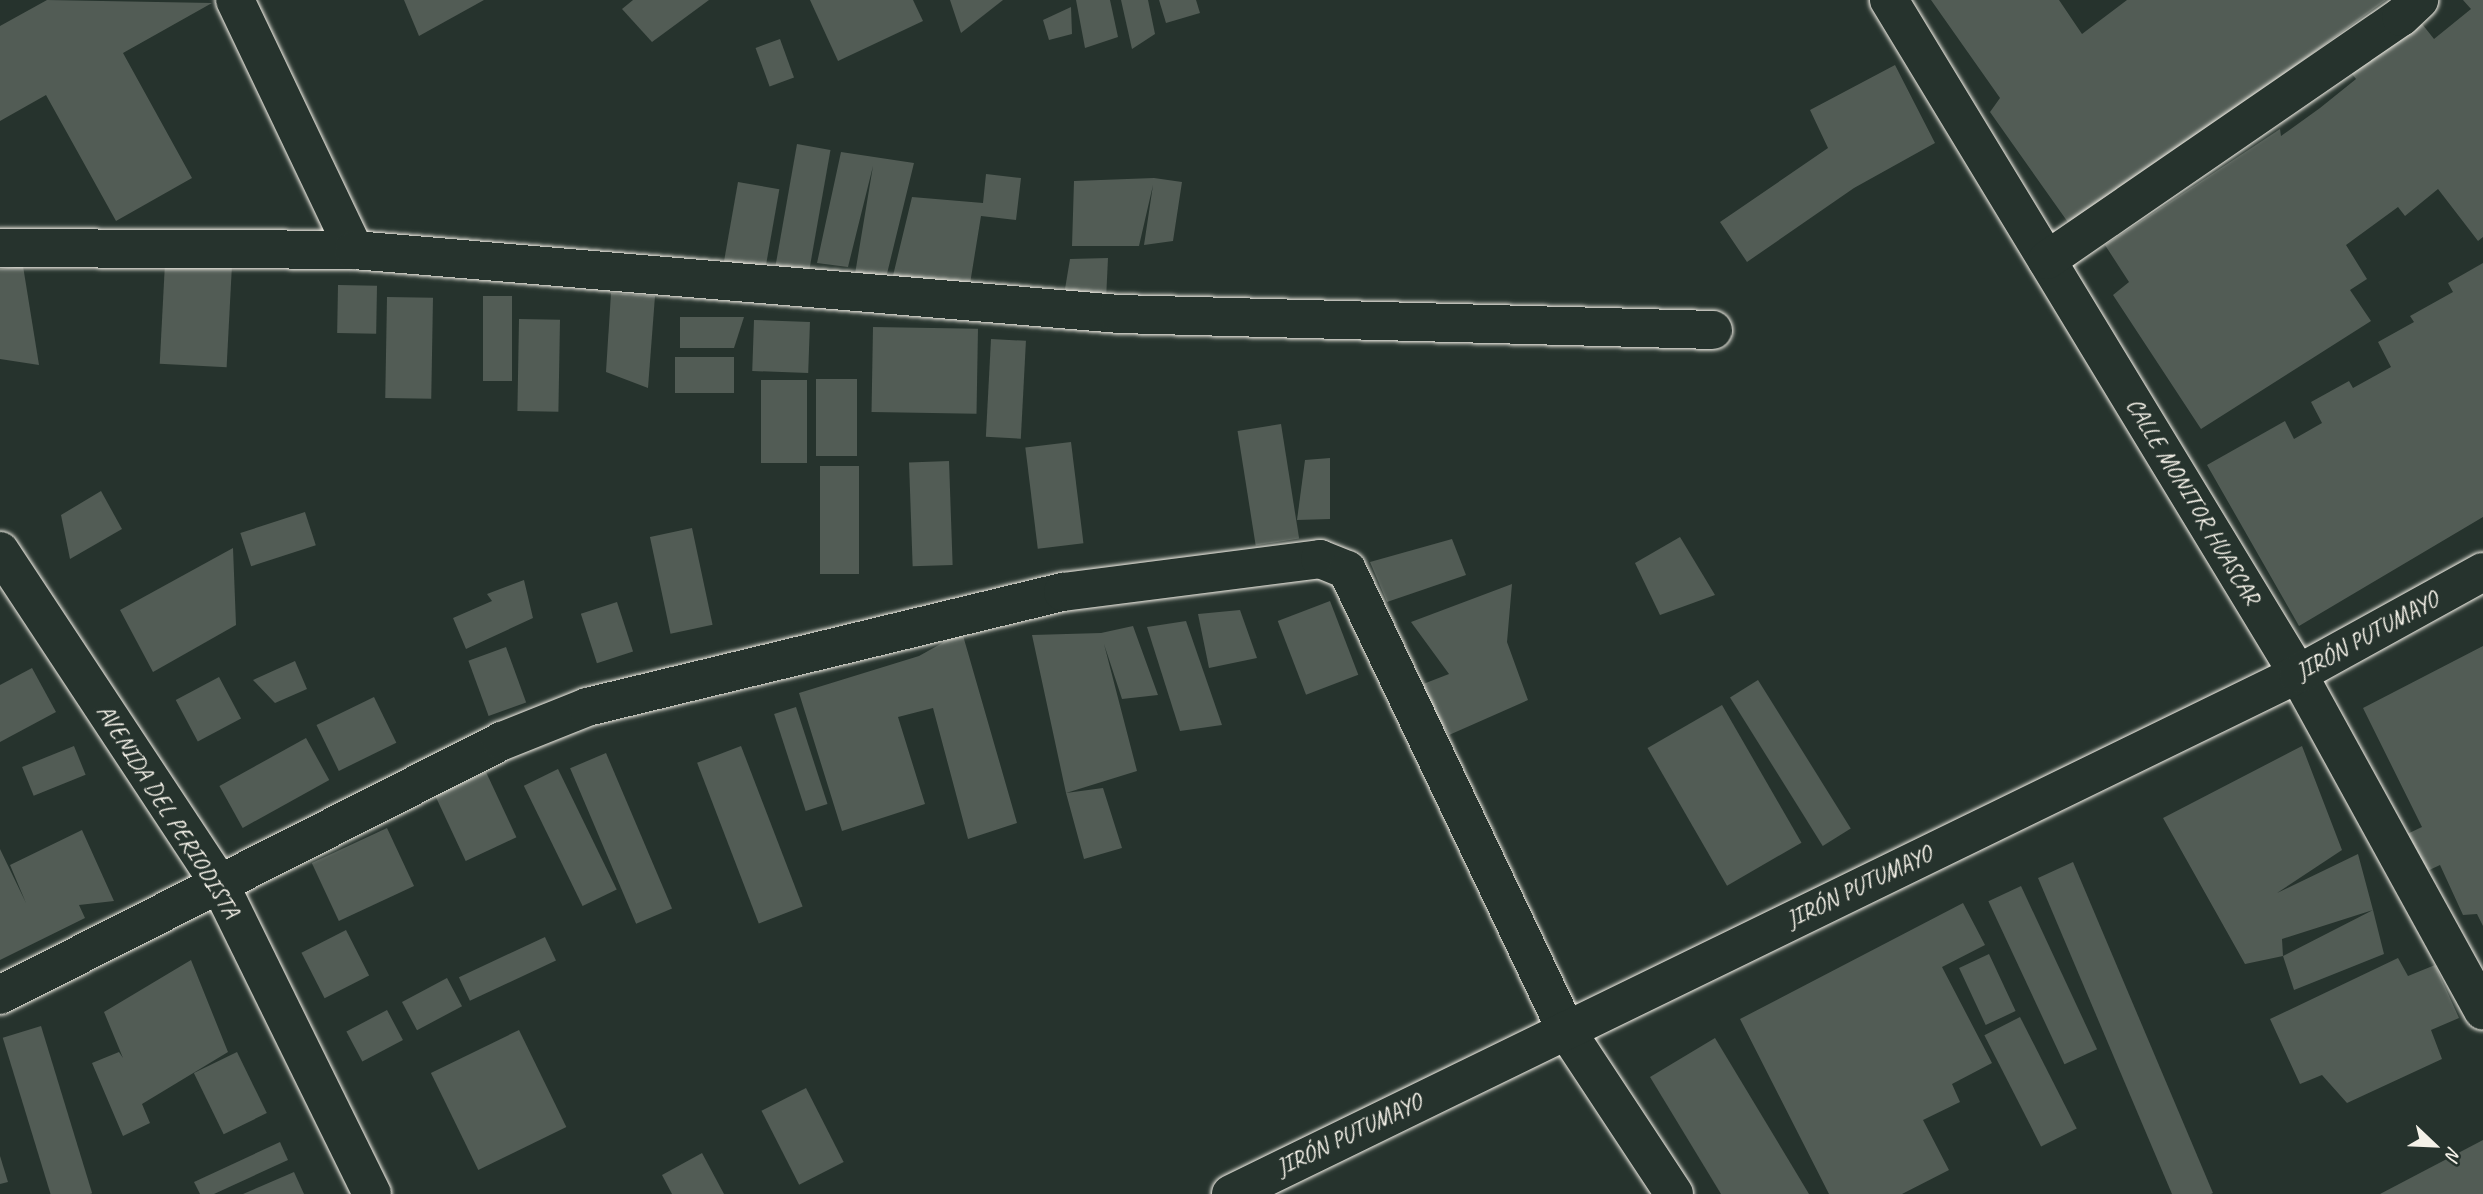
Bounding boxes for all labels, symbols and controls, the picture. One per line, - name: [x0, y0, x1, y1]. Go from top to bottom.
- street label: CALLE MONITOR HUASCAR: [2119, 392, 2267, 610]
- street label: JIRÓN PUTUMAYO: [2291, 585, 2443, 687]
- street label: AVENIDA DEL PERIODISTA: [91, 699, 245, 923]
- street label: JIRÓN PUTUMAYO: [1782, 840, 1936, 934]
- street label: JIRÓN PUTUMAYO: [1272, 1088, 1426, 1182]
- north arrow: [2399, 1110, 2469, 1180]
- text: N: [2440, 1143, 2467, 1163]

